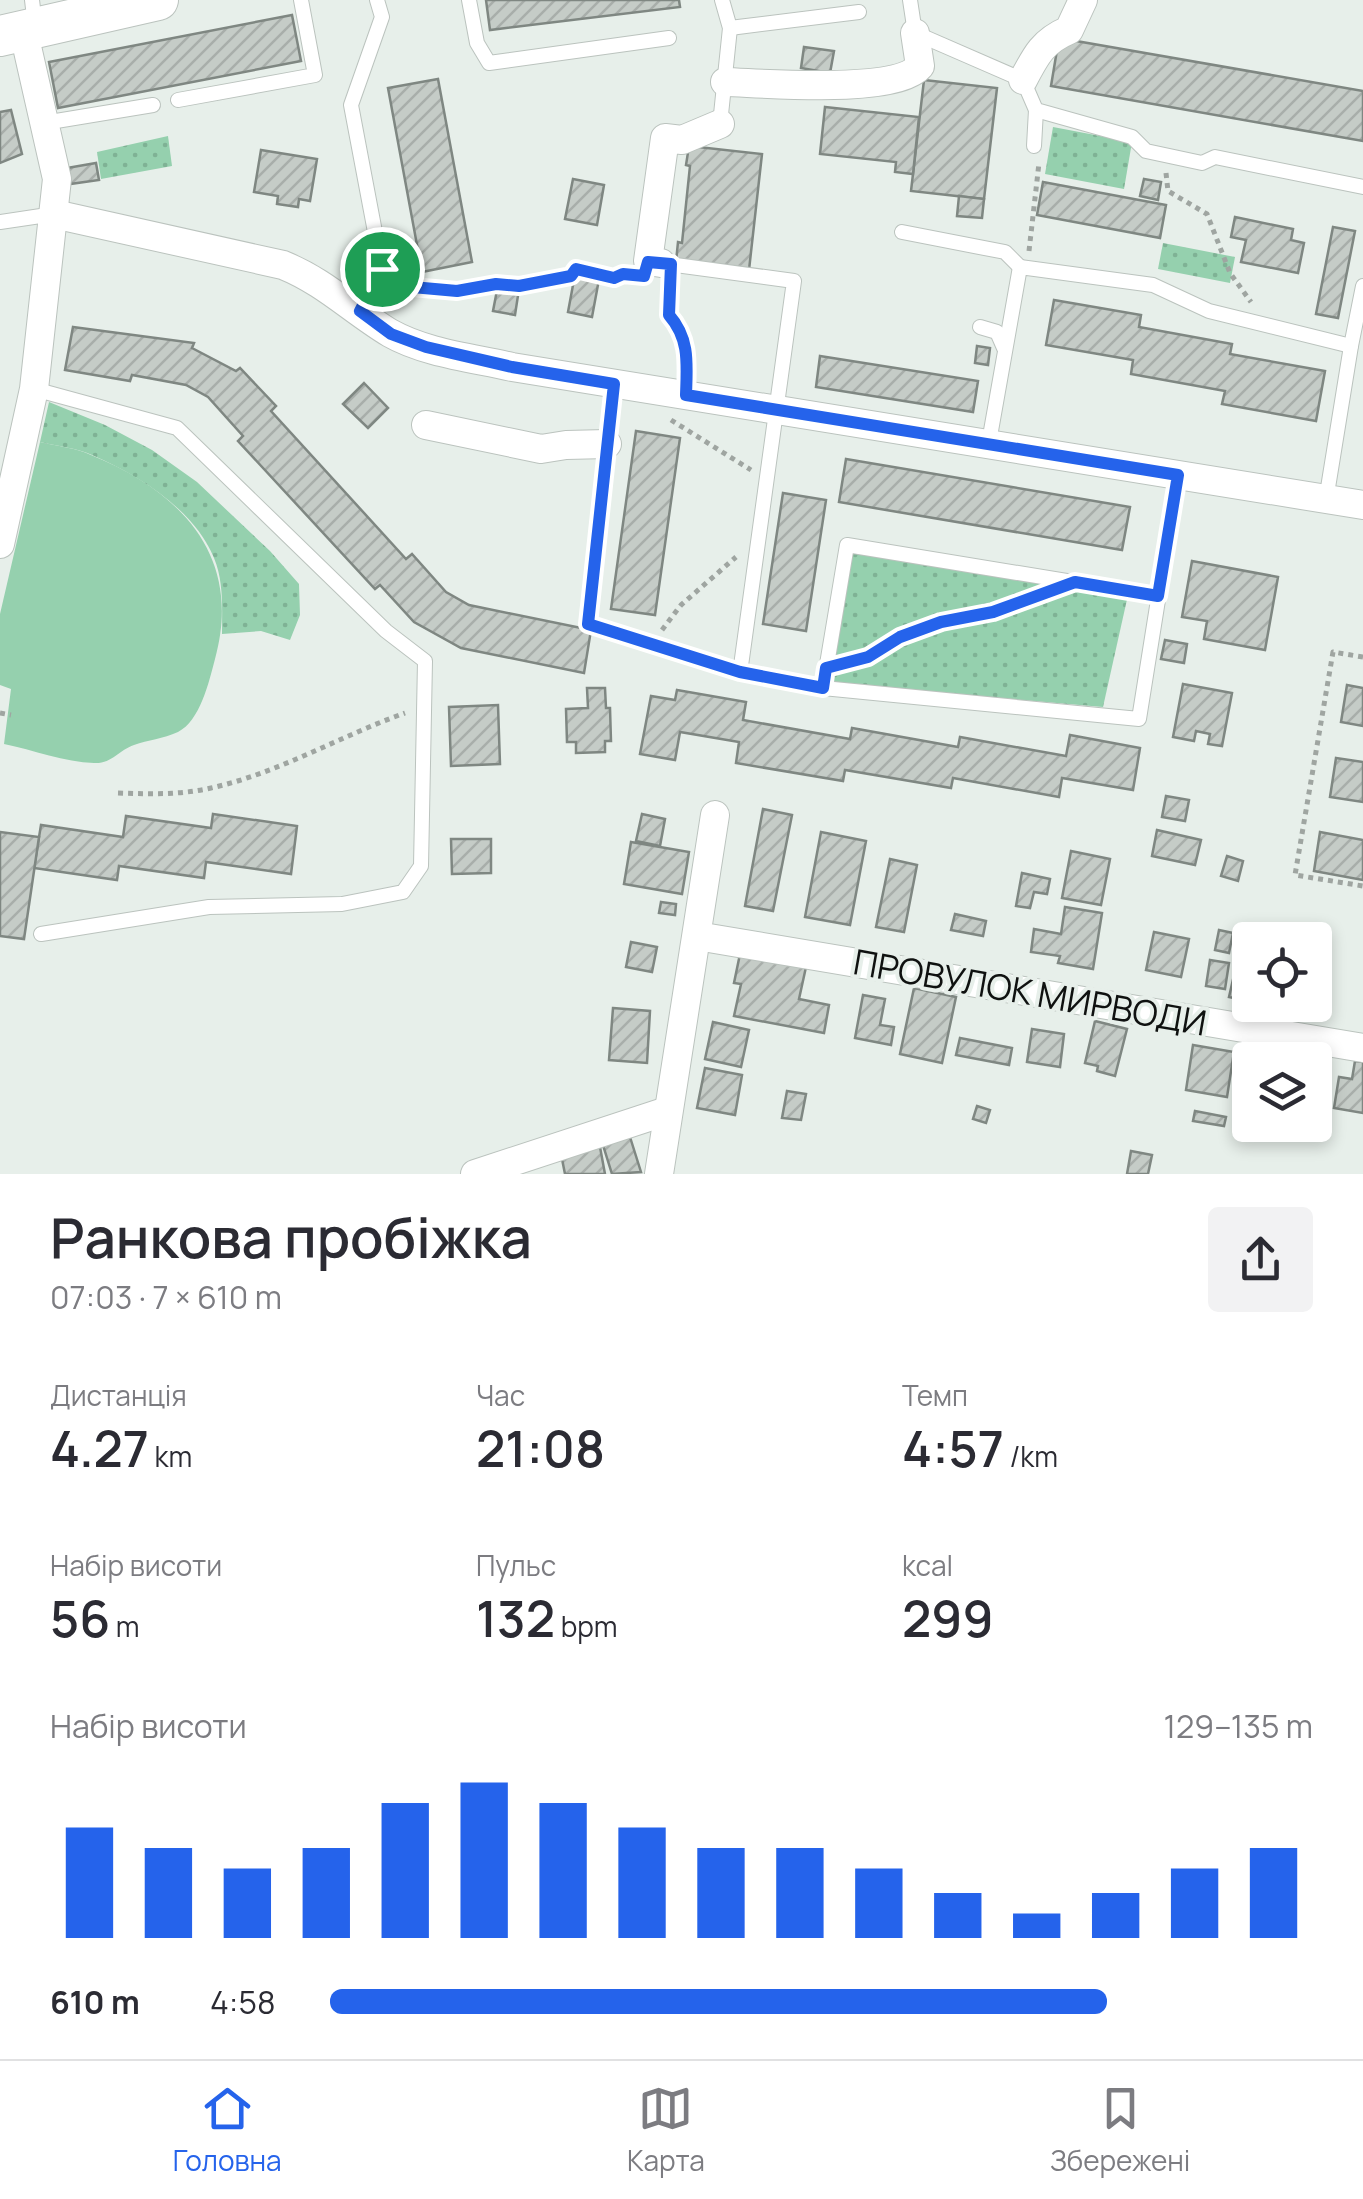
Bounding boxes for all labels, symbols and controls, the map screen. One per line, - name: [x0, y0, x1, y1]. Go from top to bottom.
- pin: [340, 227, 425, 312]
- icon: arrive: [355, 242, 410, 297]
- map controls: [1232, 922, 1332, 1142]
- button: locate: [1232, 922, 1332, 1022]
- street label: ПРОВУЛОК МИРВОДИ: [850, 937, 1210, 1047]
- button: layers: [1232, 1042, 1332, 1142]
- text: Ранкова пробіжка: [50, 1199, 532, 1275]
- button: share: [1208, 1207, 1313, 1312]
- text: 07:03 · 7 × 610 m: [50, 1275, 282, 1319]
- text: Дистанція: [50, 1376, 187, 1414]
- text: Час: [476, 1376, 525, 1414]
- text: Темп: [902, 1376, 968, 1414]
- text: 4.27: [50, 1414, 149, 1482]
- text: 21:08: [476, 1414, 605, 1482]
- text: 4:57: [902, 1414, 1004, 1482]
- text: km: [149, 1437, 192, 1475]
- text: /km: [1004, 1437, 1058, 1475]
- text: Набір висоти: [50, 1546, 222, 1584]
- text: Пульс: [476, 1546, 556, 1584]
- text: kcal: [902, 1546, 953, 1584]
- text: 56: [50, 1584, 110, 1652]
- text: 132: [476, 1584, 555, 1652]
- text: 299: [902, 1584, 994, 1652]
- text: m: [110, 1607, 140, 1645]
- text: bpm: [555, 1607, 618, 1645]
- text: Набір висоти: [50, 1704, 247, 1748]
- text: 129–135 m: [1164, 1704, 1313, 1748]
- text: 610 m: [50, 1980, 140, 2024]
- text: 4:58: [210, 1980, 276, 2024]
- tab: Головна: [173, 2081, 282, 2179]
- tab: Карта: [627, 2081, 705, 2179]
- tab: Збережені: [1050, 2081, 1190, 2179]

